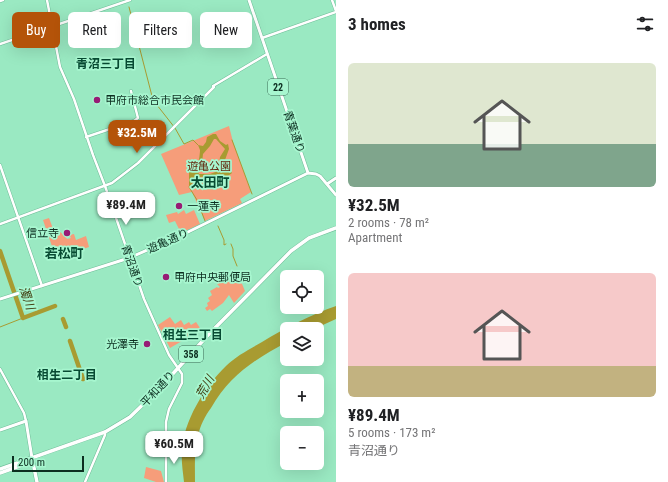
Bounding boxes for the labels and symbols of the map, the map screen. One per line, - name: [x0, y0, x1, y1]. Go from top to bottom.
- district label: 青沼三丁目: [76, 57, 136, 71]
- road number: 22: [268, 79, 288, 95]
- place label: 甲府市総合市民会館: [105, 94, 204, 107]
- marker: 甲府市総合市民会館: [92, 95, 102, 105]
- street label: 青葉通り: [281, 109, 307, 155]
- pin: ¥32.5M: [104, 120, 170, 154]
- park label: 遊亀公園: [187, 160, 231, 173]
- district label: 太田町: [190, 175, 230, 190]
- pin: ¥89.4M: [93, 192, 159, 226]
- place label: 一蓮寺: [187, 200, 220, 213]
- marker: 一蓮寺: [174, 201, 184, 211]
- street label: 遊亀通り: [145, 226, 191, 256]
- place label: 信立寺: [26, 227, 59, 240]
- marker: 信立寺: [62, 228, 72, 238]
- street label: 青沼通り: [119, 243, 145, 289]
- district label: 若松町: [44, 246, 84, 261]
- place label: 甲府中央郵便局: [174, 271, 251, 284]
- marker: 甲府中央郵便局: [161, 272, 171, 282]
- water label: 濁川: [16, 284, 38, 314]
- district label: 相生三丁目: [163, 328, 223, 342]
- place label: 光澤寺: [106, 338, 139, 351]
- marker: 光澤寺: [142, 339, 152, 349]
- road number: 358: [179, 346, 203, 362]
- district label: 相生二丁目: [37, 368, 97, 382]
- street label: 平和通り: [138, 368, 178, 410]
- water label: 荒川: [193, 371, 218, 401]
- pin: ¥60.5M: [141, 431, 207, 465]
- scale bar: [12, 454, 84, 473]

